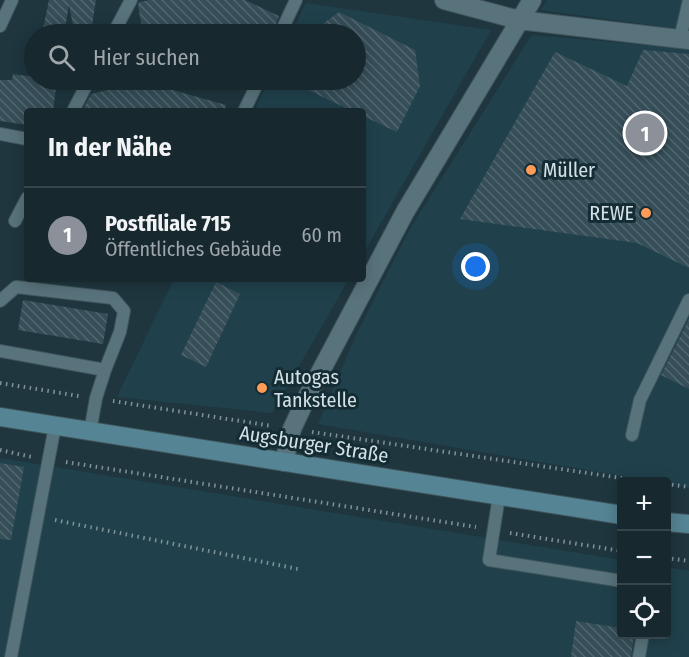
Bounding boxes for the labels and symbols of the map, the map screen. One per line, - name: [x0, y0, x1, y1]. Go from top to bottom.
- pin: 1: [626, 110, 664, 156]
- place label: Müller: [543, 158, 595, 182]
- marker: Müller: [524, 163, 538, 177]
- place label: REWE: [589, 201, 634, 225]
- marker: REWE: [639, 206, 653, 220]
- your location: [461, 252, 490, 281]
- place label: Autogas Tankstelle: [274, 365, 357, 412]
- marker: Autogas Tankstelle: [255, 381, 269, 395]
- street label: Augsburger Straße: [238, 420, 390, 468]

